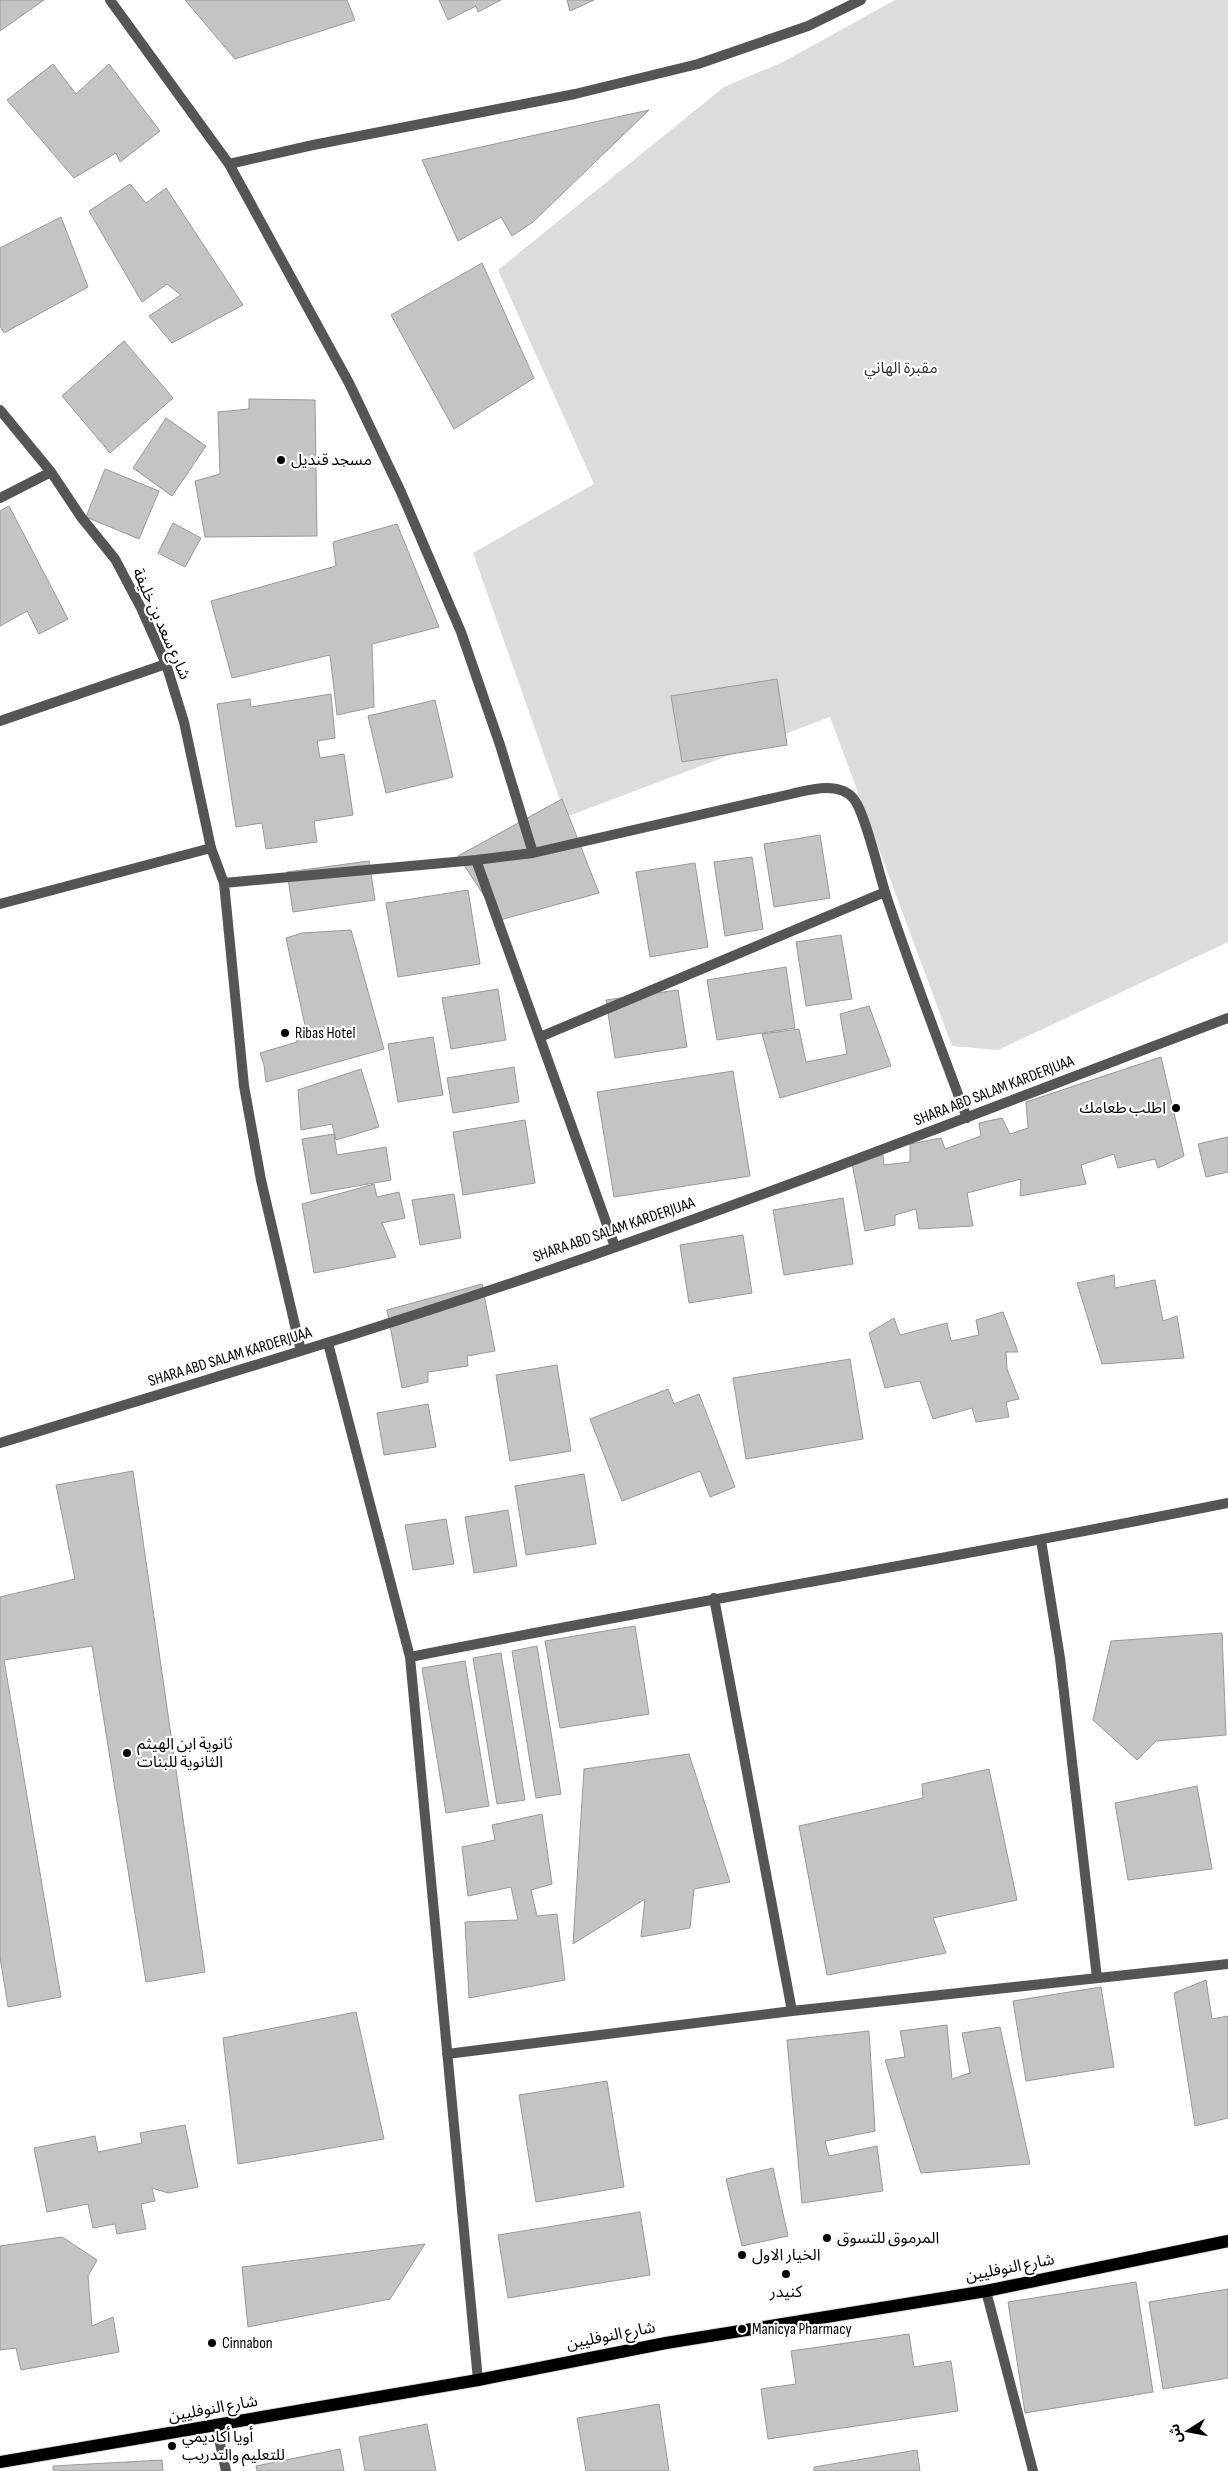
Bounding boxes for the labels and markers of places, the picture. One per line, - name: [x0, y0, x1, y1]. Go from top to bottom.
- place label: مسجد قنديل: [291, 451, 372, 470]
- marker: مسجد قنديل: [275, 454, 287, 466]
- place label: Ribas Hotel: [295, 1024, 355, 1043]
- marker: Ribas Hotel: [279, 1027, 291, 1039]
- place label: اطلب طعامك: [1080, 1099, 1166, 1118]
- marker: اطلب طعامك: [1170, 1102, 1182, 1114]
- place label: ثانوية ابن الهيثم الثانوية للبنات: [137, 1735, 233, 1772]
- marker: ثانوية ابن الهيثم الثانوية للبنات: [121, 1747, 133, 1759]
- place label: المرموق للتسوق: [837, 2229, 939, 2248]
- marker: المرموق للتسوق: [821, 2232, 833, 2244]
- place label: الخيار الاول: [752, 2246, 821, 2265]
- marker: الخيار الاول: [736, 2249, 748, 2261]
- marker: كنيدر: [780, 2268, 792, 2280]
- place label: كنيدر: [769, 2283, 803, 2302]
- place label: Manicya Pharmacy: [752, 2320, 852, 2339]
- marker: Manicya Pharmacy: [736, 2323, 748, 2335]
- place label: Cinnabon: [222, 2334, 273, 2353]
- marker: Cinnabon: [206, 2337, 218, 2349]
- place label: أويا أكاديمي للتعليم والتدريب: [182, 2426, 285, 2467]
- marker: أويا أكاديمي للتعليم والتدريب: [166, 2440, 178, 2452]

